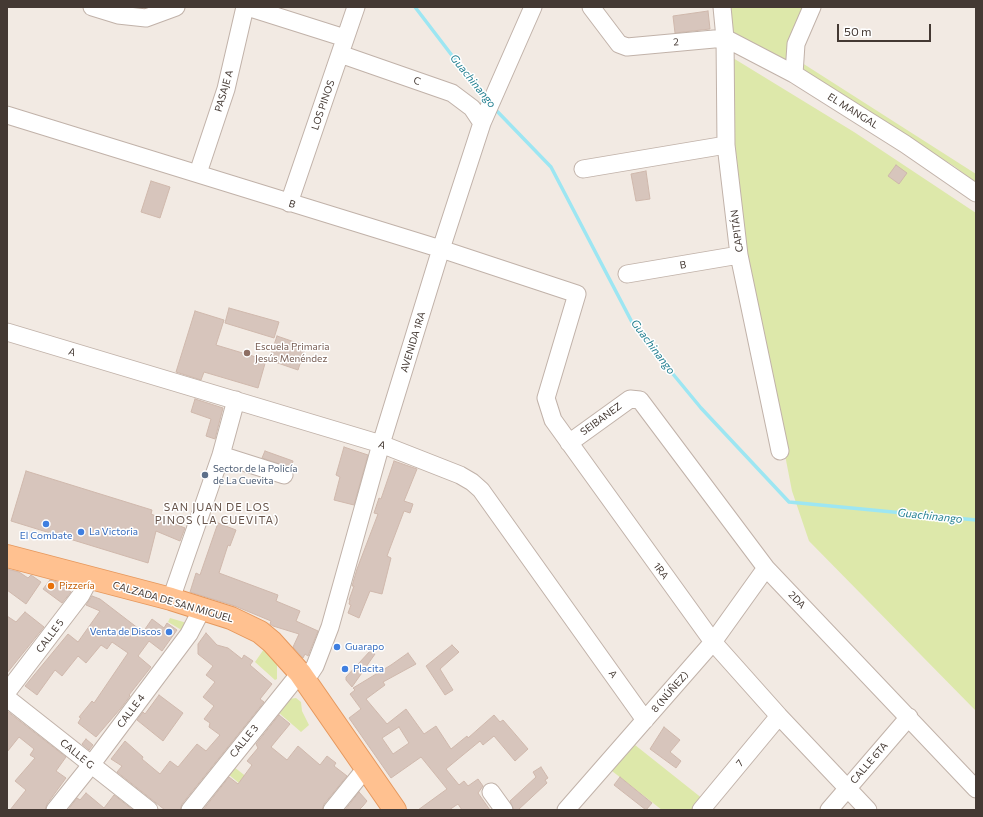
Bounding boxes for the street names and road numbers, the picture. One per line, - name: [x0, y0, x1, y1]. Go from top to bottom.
- street label: 2: [673, 36, 679, 48]
- street label: PASAJE A: [212, 69, 236, 113]
- street label: C: [412, 74, 422, 88]
- street label: LOS PINOS: [309, 78, 337, 132]
- street label: EL MANGAL: [825, 91, 881, 131]
- street label: B: [287, 197, 297, 211]
- street label: CAPITÁN: [728, 209, 746, 253]
- street label: B: [679, 259, 687, 271]
- street label: AVENIDA 1RA: [398, 310, 428, 374]
- street label: A: [67, 345, 77, 359]
- street label: SEIBANEZ: [578, 400, 624, 438]
- street label: A: [377, 438, 387, 452]
- street label: 1RA: [651, 560, 671, 582]
- street label: CALZADA DE SAN MIGUEL: [111, 579, 235, 625]
- street label: 2DA: [786, 589, 808, 611]
- street label: CALLE 5: [34, 617, 66, 655]
- street label: A: [606, 668, 620, 680]
- street label: 8 (NÚÑEZ): [649, 669, 691, 715]
- street label: CALLE 4: [114, 692, 148, 730]
- street label: CALLE 3: [227, 722, 261, 760]
- street label: CALLE G: [58, 737, 96, 771]
- street label: CALLE 6TA: [848, 740, 890, 786]
- street label: 7: [734, 757, 746, 769]

